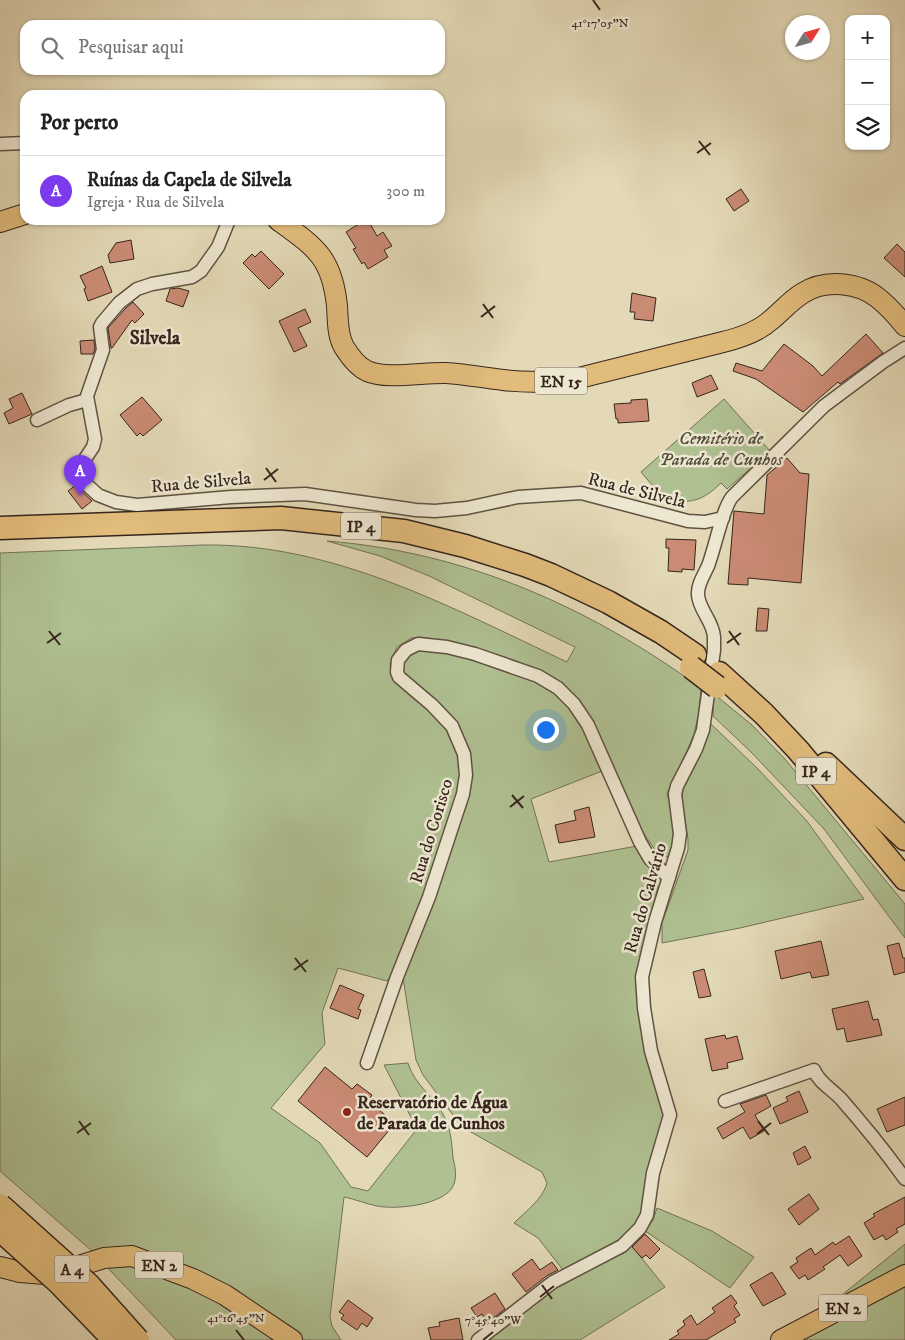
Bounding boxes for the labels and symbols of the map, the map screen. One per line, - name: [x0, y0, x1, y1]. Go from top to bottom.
- north arrow: [785, 15, 830, 60]
- text: 41°17'05"N: [571, 16, 629, 31]
- district label: Silvela: [130, 327, 181, 350]
- road number: EN 15: [535, 368, 587, 394]
- park label: Cemitério de Parada de Cunhos: [659, 428, 783, 471]
- pin: A: [64, 455, 96, 496]
- street label: Rua de Silvela: [150, 468, 252, 498]
- street label: Rua de Silvela: [585, 468, 688, 514]
- road number: IP 4: [341, 512, 381, 540]
- your location: [533, 717, 559, 743]
- road number: IP 4: [796, 758, 836, 784]
- street label: Rua do Corisco: [406, 776, 458, 886]
- street label: Rua do Calvário: [620, 840, 672, 956]
- place label: Reservatório de Água de Parada de Cunhos: [357, 1091, 508, 1135]
- marker: Reservatório de Água de Parada de Cunhos: [341, 1106, 353, 1118]
- road number: EN 2: [135, 1252, 183, 1278]
- road number: A 4: [54, 1256, 90, 1282]
- road number: EN 2: [819, 1295, 867, 1322]
- text: 41°16'45"N: [207, 1311, 265, 1326]
- text: 7°45'40"W: [465, 1313, 522, 1328]

